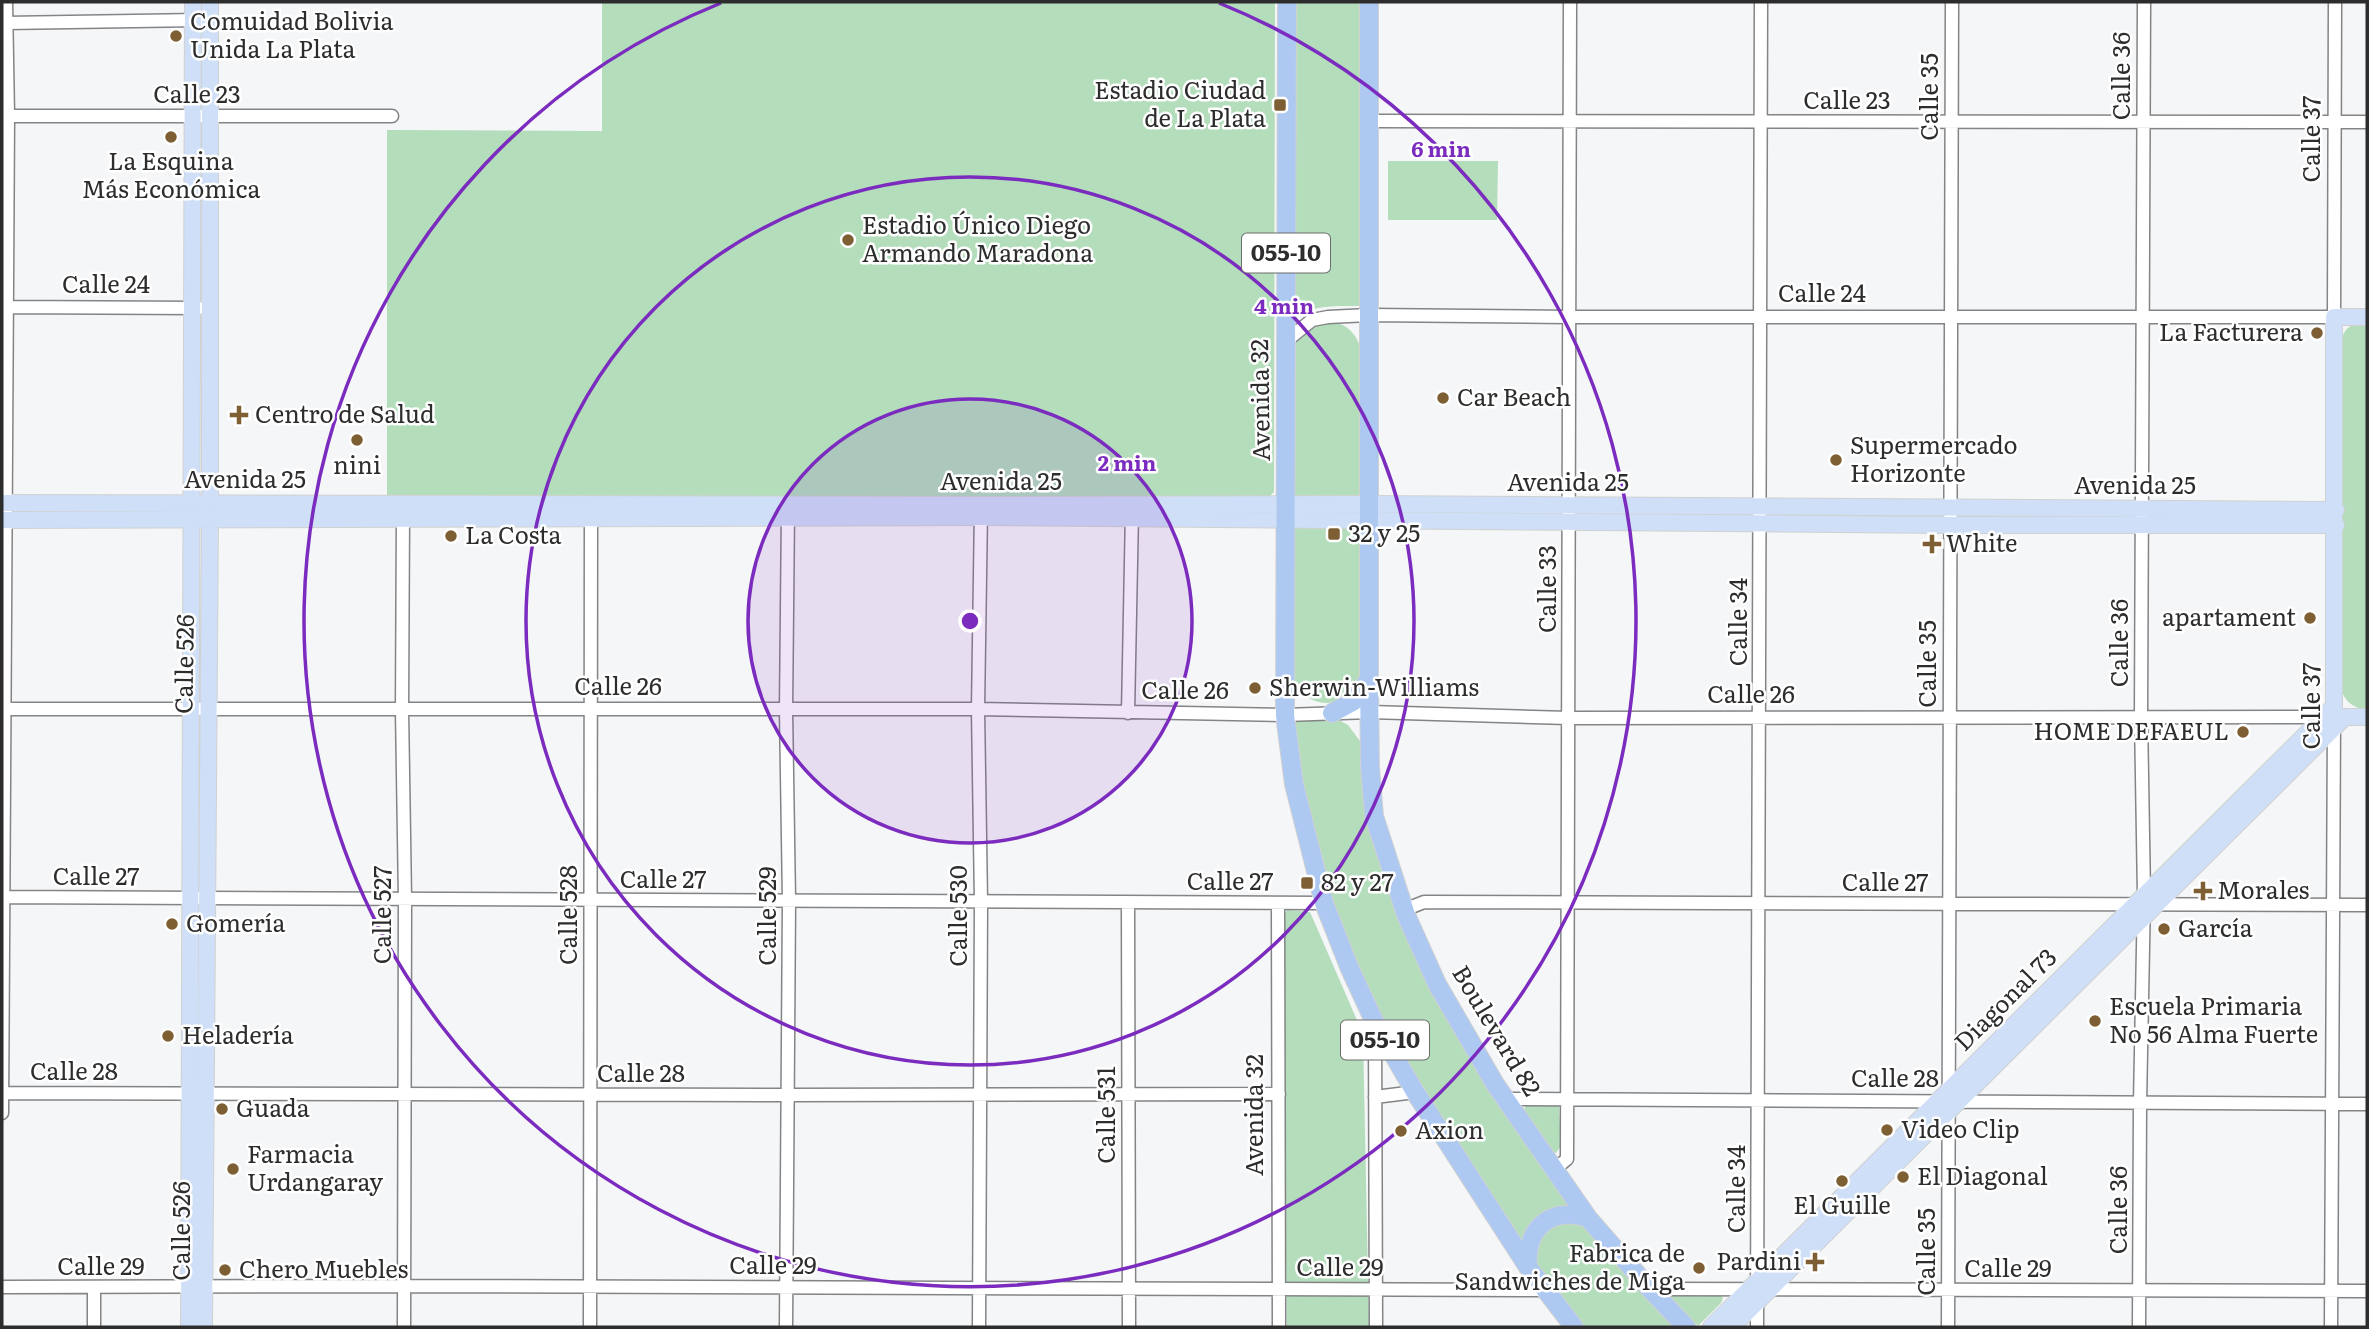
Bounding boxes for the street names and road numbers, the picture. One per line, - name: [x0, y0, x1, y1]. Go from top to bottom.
- street label: Calle 36: [2102, 32, 2137, 120]
- street label: Calle 35: [1910, 53, 1945, 141]
- street label: Calle 23: [153, 75, 241, 110]
- street label: Calle 23: [1803, 81, 1891, 116]
- street label: Calle 37: [2292, 95, 2327, 183]
- road number: 055-10: [1242, 234, 1330, 272]
- street label: Calle 24: [62, 265, 150, 300]
- street label: Calle 24: [1778, 274, 1866, 309]
- street label: Avenida 32: [1240, 339, 1277, 461]
- street label: Avenida 25: [184, 460, 306, 495]
- street label: Avenida 25: [940, 462, 1062, 497]
- street label: Avenida 25: [1507, 463, 1629, 498]
- street label: Avenida 25: [2074, 466, 2196, 501]
- street label: Calle 33: [1528, 545, 1563, 633]
- street label: Calle 34: [1719, 578, 1754, 666]
- street label: Calle 36: [2100, 599, 2135, 687]
- street label: Calle 526: [164, 614, 201, 714]
- street label: Calle 35: [1908, 620, 1943, 708]
- street label: Calle 37: [2292, 662, 2327, 750]
- street label: Calle 26: [574, 667, 662, 702]
- street label: Calle 26: [1141, 671, 1229, 706]
- street label: Calle 26: [1707, 675, 1795, 710]
- street label: Calle 27: [53, 857, 139, 892]
- street label: Calle 27: [620, 860, 706, 895]
- street label: Calle 27: [1187, 862, 1273, 897]
- street label: Calle 27: [1842, 863, 1928, 898]
- street label: Calle 528: [549, 865, 584, 965]
- street label: Calle 530: [939, 865, 974, 967]
- street label: Calle 527: [363, 866, 398, 964]
- street label: Calle 529: [748, 866, 783, 966]
- street label: Diagonal 73: [1945, 939, 2063, 1057]
- street label: Boulevard 82: [1445, 958, 1551, 1102]
- road number: 055-10: [1341, 1021, 1429, 1060]
- street label: Calle 28: [30, 1052, 118, 1087]
- street label: Calle 28: [597, 1054, 685, 1089]
- street label: Avenida 32: [1235, 1054, 1270, 1176]
- street label: Calle 28: [1851, 1059, 1939, 1094]
- street label: Calle 531: [1087, 1066, 1122, 1164]
- street label: Calle 34: [1717, 1145, 1752, 1233]
- street label: Calle 36: [2099, 1166, 2134, 1254]
- street label: Calle 526: [162, 1181, 197, 1281]
- street label: Calle 35: [1907, 1208, 1942, 1296]
- street label: Calle 29: [729, 1246, 817, 1281]
- street label: Calle 29: [57, 1247, 145, 1282]
- street label: Calle 29: [1296, 1248, 1384, 1283]
- street label: Calle 29: [1964, 1249, 2052, 1284]

